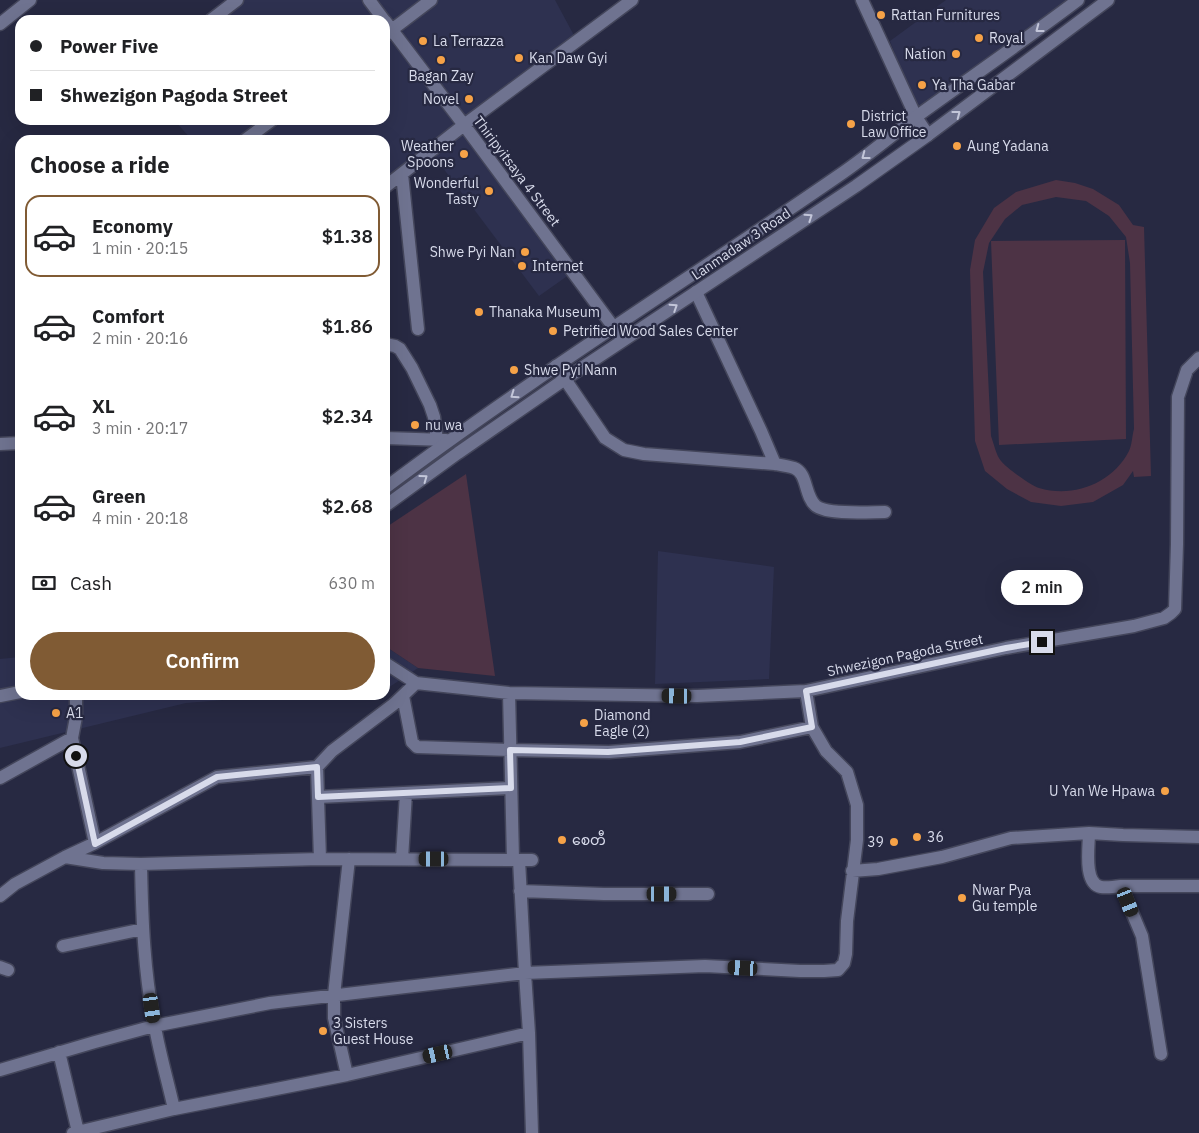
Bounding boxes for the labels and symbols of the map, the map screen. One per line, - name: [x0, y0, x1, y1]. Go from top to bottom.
- place label: Rattan Furnitures: [891, 6, 1000, 24]
- marker: Rattan Furnitures: [875, 9, 887, 21]
- one-way arrow: [1035, 23, 1045, 32]
- place label: Royal: [989, 29, 1024, 47]
- place label: La Terrazza: [433, 32, 504, 50]
- marker: Royal: [973, 32, 985, 44]
- marker: La Terrazza: [417, 35, 429, 47]
- place label: Nation: [904, 45, 946, 63]
- marker: Nation: [950, 48, 962, 60]
- place label: Kan Daw Gyi: [529, 49, 608, 67]
- marker: Kan Daw Gyi: [513, 52, 525, 64]
- marker: Bagan Zay: [435, 54, 447, 66]
- place label: Bagan Zay: [408, 67, 474, 85]
- place label: Ya Tha Gabar: [932, 76, 1015, 94]
- marker: Ya Tha Gabar: [916, 79, 928, 91]
- place label: Novel: [423, 90, 459, 108]
- marker: Novel: [463, 93, 475, 105]
- place label: District Law Office: [861, 107, 927, 141]
- one-way arrow: [951, 111, 961, 120]
- street label: Thiripyitsaya 4 Street: [470, 112, 564, 230]
- marker: District Law Office: [845, 118, 857, 130]
- place label: Weather Spoons: [401, 137, 454, 171]
- place label: Aung Yadana: [967, 137, 1049, 155]
- marker: Aung Yadana: [951, 140, 963, 152]
- marker: Weather Spoons: [458, 148, 470, 160]
- one-way arrow: [862, 150, 871, 159]
- place label: Wonderful Tasty: [414, 174, 479, 208]
- marker: Wonderful Tasty: [483, 185, 495, 197]
- street label: Lanmadaw 3 Road: [688, 204, 794, 284]
- one-way arrow: [804, 214, 813, 223]
- place label: Shwe Pyi Nan: [430, 243, 515, 261]
- marker: Shwe Pyi Nan: [519, 246, 531, 258]
- place label: Internet: [532, 257, 584, 275]
- marker: Internet: [516, 260, 528, 272]
- place label: Thanaka Museum: [489, 303, 600, 321]
- one-way arrow: [669, 303, 678, 313]
- marker: Thanaka Museum: [473, 306, 485, 318]
- place label: Petrified Wood Sales Center: [563, 322, 738, 340]
- marker: Petrified Wood Sales Center: [547, 325, 559, 337]
- place label: Shwe Pyi Nann: [524, 361, 617, 379]
- marker: Shwe Pyi Nann: [508, 364, 520, 376]
- one-way arrow: [510, 389, 520, 398]
- place label: nu wa: [425, 416, 463, 434]
- marker: nu wa: [409, 419, 421, 431]
- one-way arrow: [419, 475, 428, 484]
- callout: 2 min: [1001, 570, 1083, 604]
- street label: Shwezigon Pagoda Street: [825, 630, 985, 680]
- route end: [1031, 631, 1053, 653]
- car: [661, 688, 692, 704]
- place label: A1: [66, 704, 83, 722]
- place label: Diamond Eagle (2): [594, 706, 651, 740]
- marker: A1: [50, 707, 62, 719]
- marker: Diamond Eagle (2): [578, 717, 590, 729]
- route start: [65, 745, 87, 767]
- place label: U Yan We Hpawa: [1049, 782, 1156, 800]
- marker: U Yan We Hpawa: [1159, 785, 1171, 797]
- place label: 36: [927, 828, 944, 846]
- place label: စေတီ: [572, 830, 606, 849]
- marker: 36: [911, 831, 923, 843]
- place label: 39: [867, 833, 884, 851]
- marker: စေတီ: [556, 834, 568, 846]
- marker: 39: [888, 836, 900, 848]
- car: [419, 852, 449, 867]
- place label: Nwar Pya Gu temple: [972, 881, 1038, 915]
- car: [1115, 885, 1140, 919]
- car: [647, 887, 677, 902]
- marker: Nwar Pya Gu temple: [956, 892, 968, 904]
- car: [727, 960, 758, 976]
- car: [142, 992, 161, 1024]
- place label: 3 Sisters Guest House: [333, 1014, 414, 1048]
- marker: 3 Sisters Guest House: [317, 1025, 329, 1037]
- car: [421, 1043, 454, 1065]

